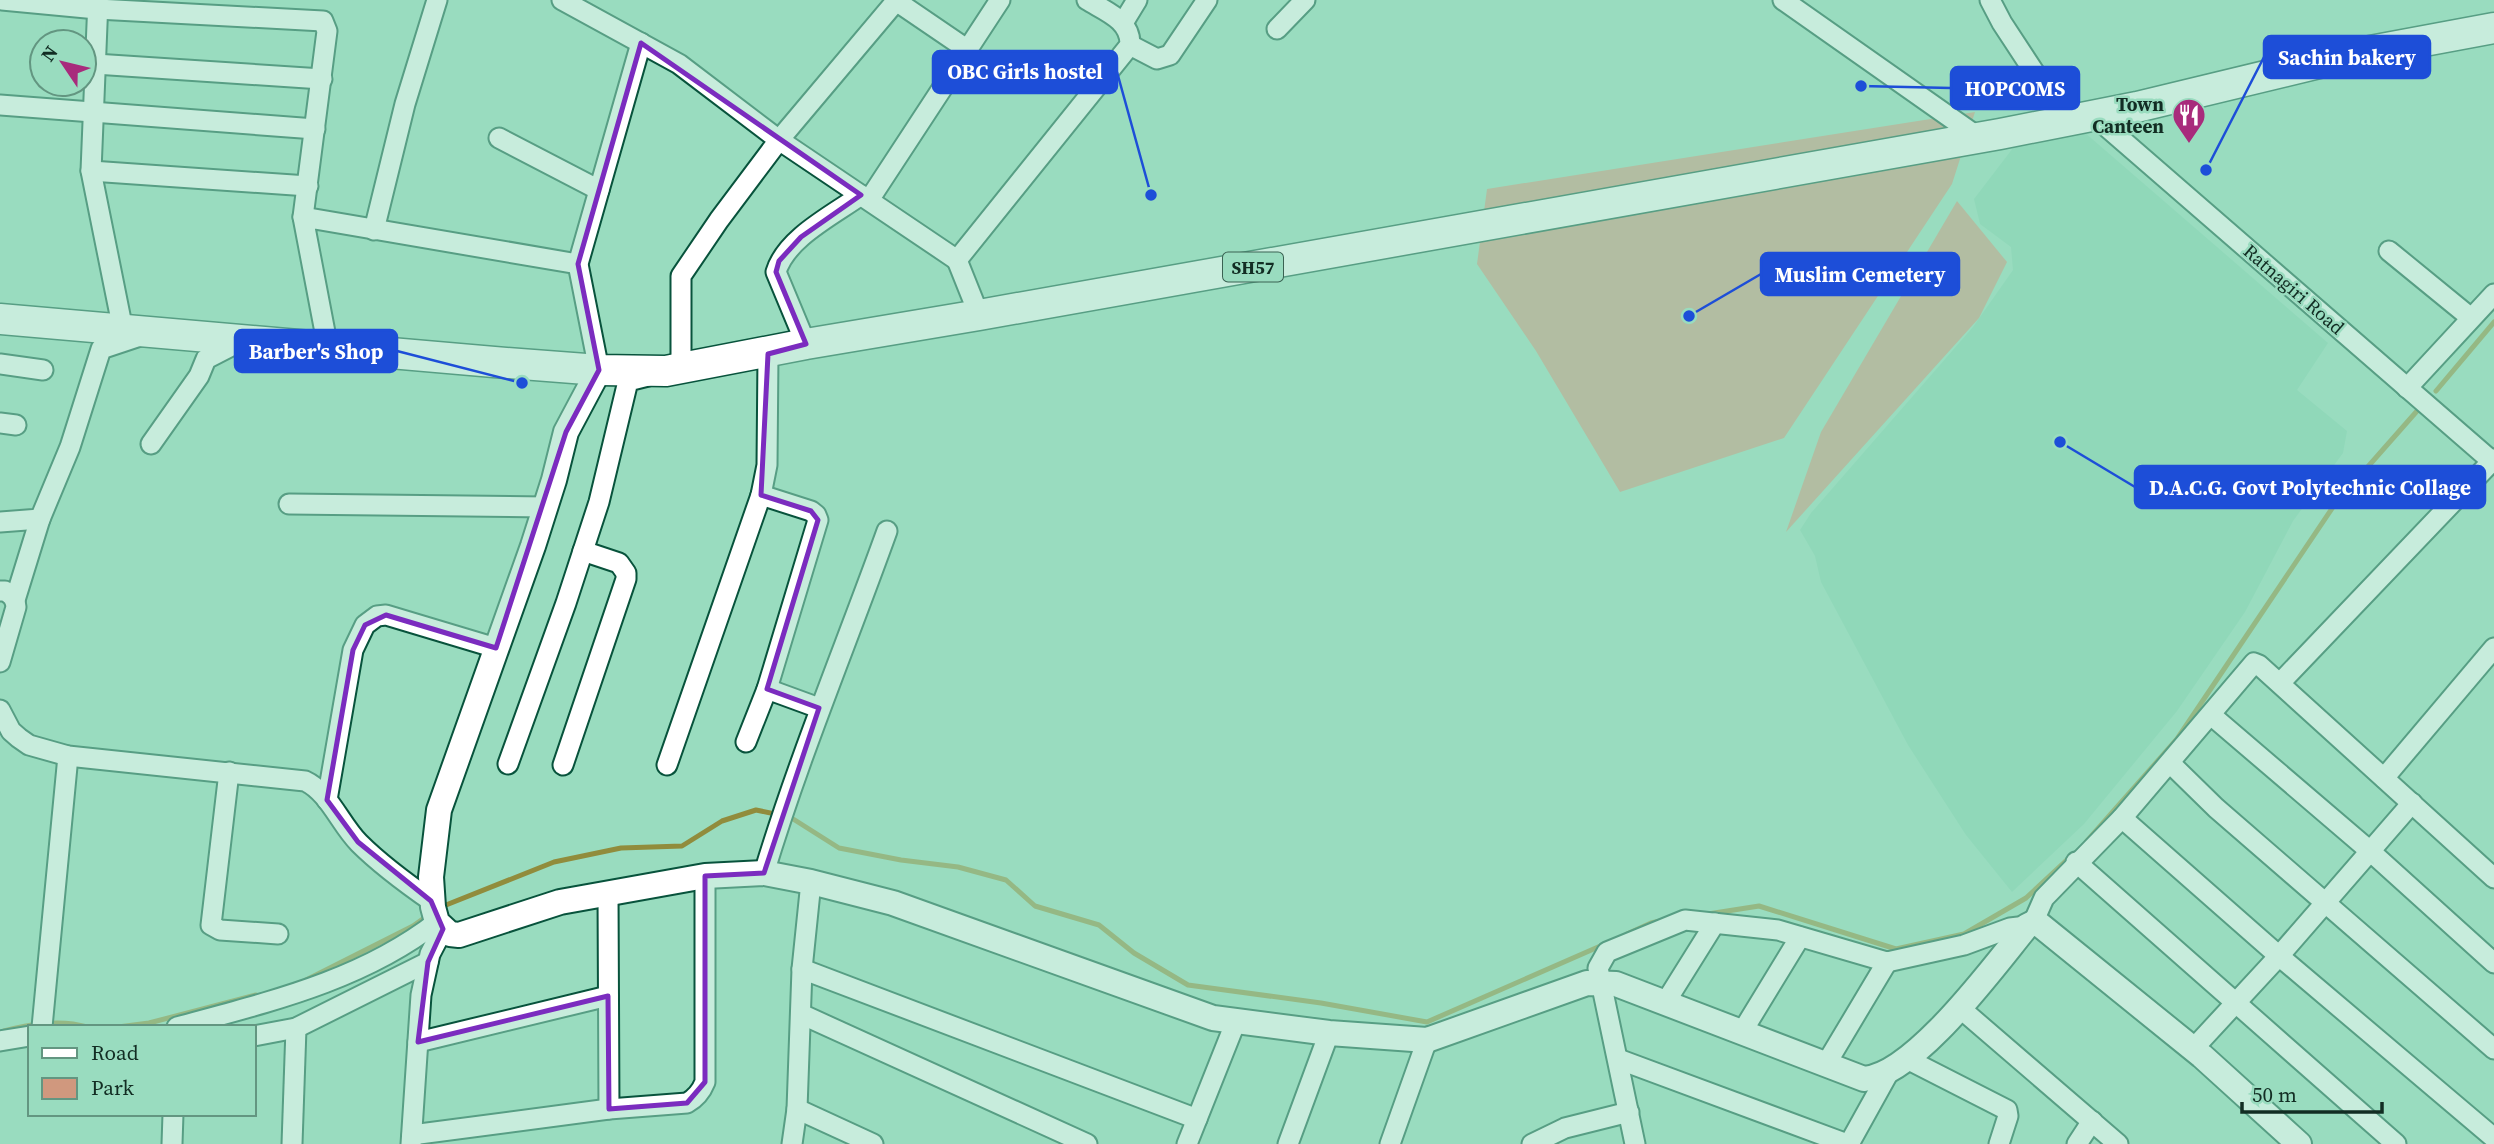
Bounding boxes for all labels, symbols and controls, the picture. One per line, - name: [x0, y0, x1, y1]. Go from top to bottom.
- north arrow: [28, 28, 98, 98]
- callout: Sachin bakery: [2264, 36, 2430, 78]
- text: N: [34, 40, 64, 66]
- text: Sachin bakery: [2278, 43, 2417, 72]
- callout: OBC Girls hostel: [933, 51, 1117, 93]
- text: OBC Girls hostel: [947, 57, 1103, 86]
- callout: HOPCOMS: [1951, 67, 2079, 109]
- text: HOPCOMS: [1965, 74, 2065, 103]
- place label: Town Canteen: [2092, 91, 2164, 139]
- restaurant icon: Town Canteen: [2170, 96, 2208, 145]
- street label: Ratnagiri Road: [2238, 238, 2350, 340]
- road number: SH57: [1223, 253, 1283, 282]
- callout: Muslim Cemetery: [1761, 253, 1959, 295]
- text: Muslim Cemetery: [1775, 260, 1946, 289]
- callout: Barber's Shop: [235, 330, 397, 372]
- text: Barber's Shop: [249, 337, 383, 366]
- callout: D.A.C.G. Govt Polytechnic Collage: [2135, 466, 2485, 508]
- text: D.A.C.G. Govt Polytechnic Collage: [2149, 473, 2471, 502]
- legend: [28, 1025, 256, 1116]
- text: Road: [91, 1038, 139, 1067]
- scale bar: [2242, 1070, 2382, 1114]
- text: Park: [91, 1073, 135, 1102]
- text: 50 m: [2252, 1080, 2297, 1109]

